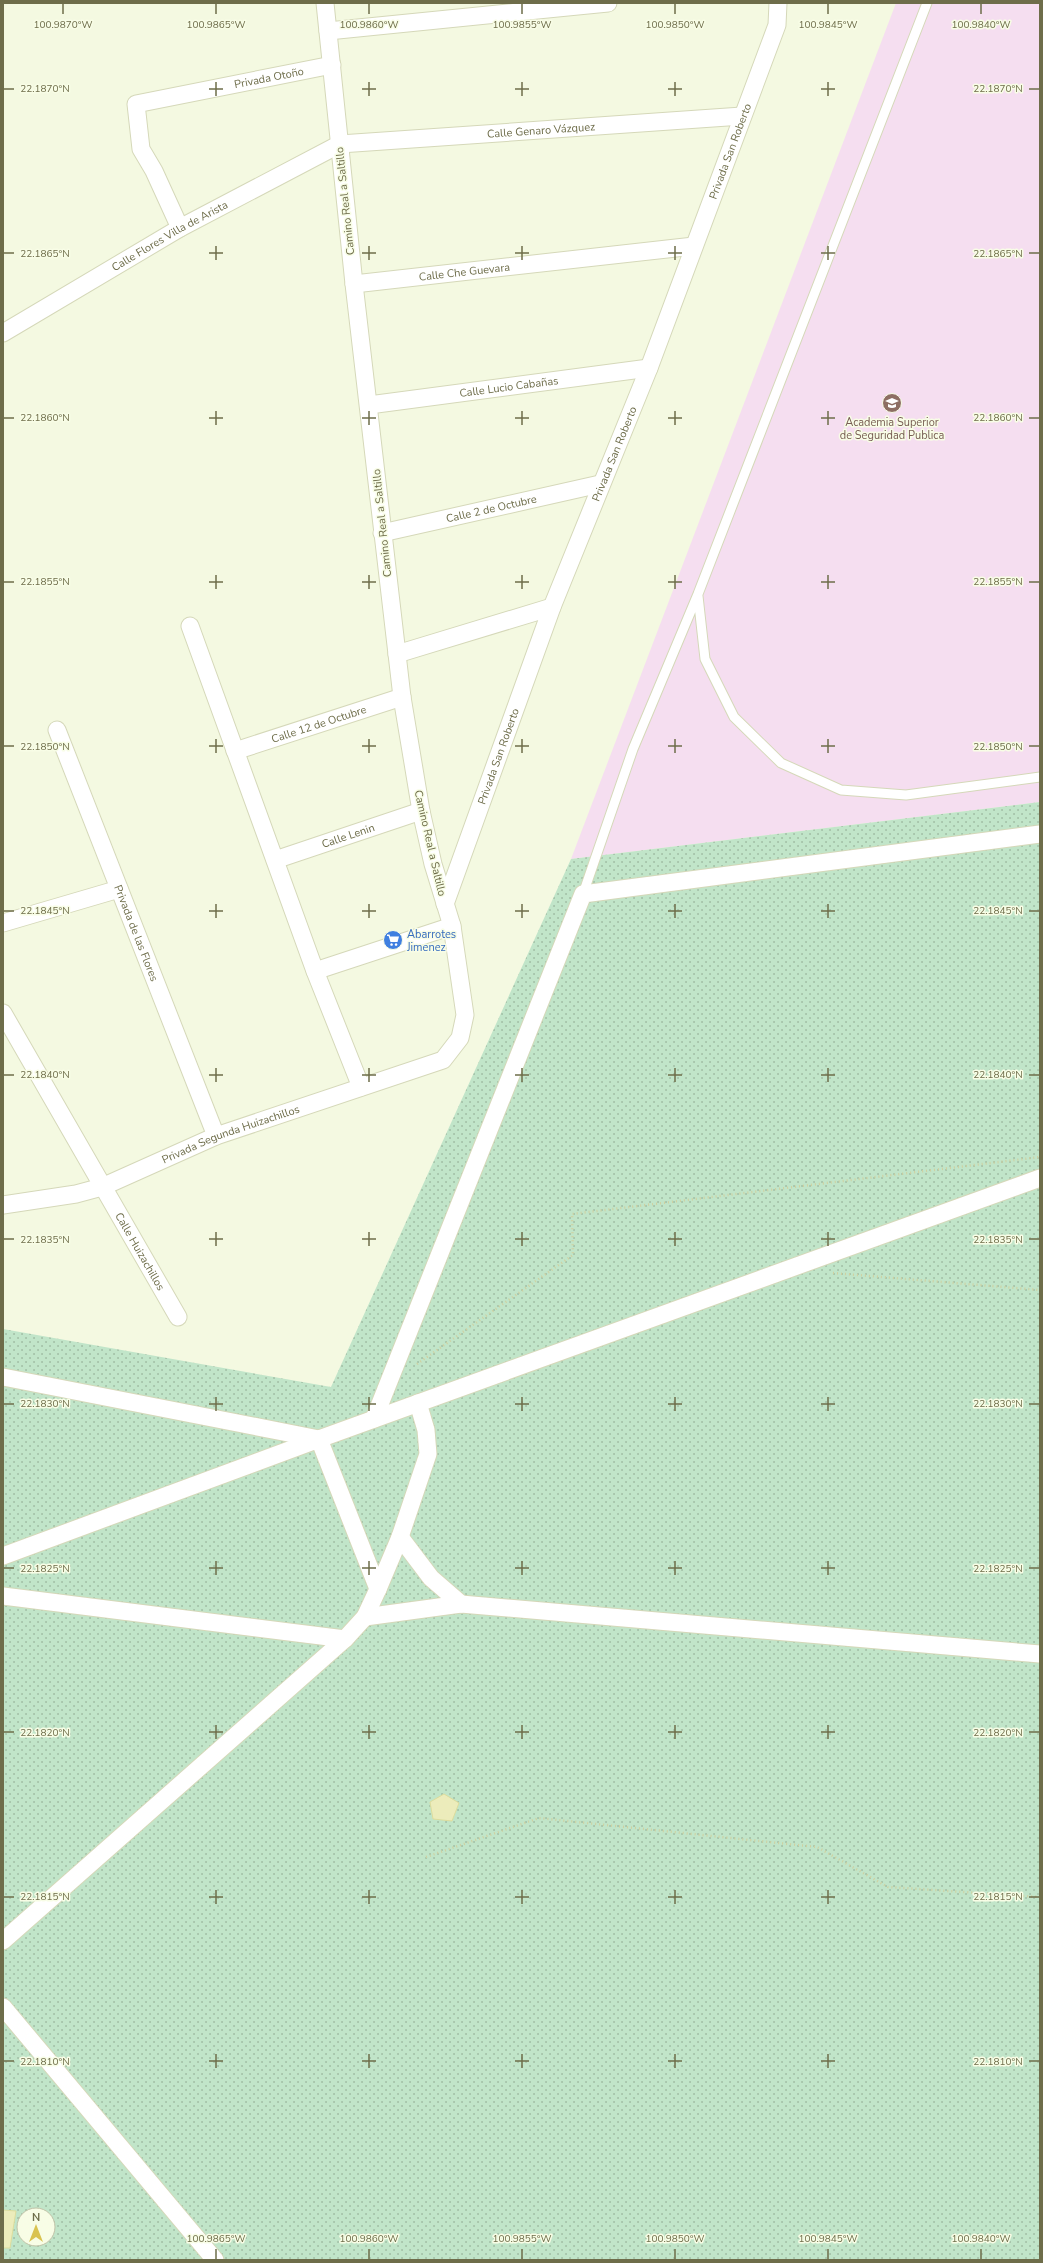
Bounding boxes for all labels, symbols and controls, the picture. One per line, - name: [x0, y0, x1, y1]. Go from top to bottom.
- text: 100.9870°W: [33, 18, 93, 32]
- text: 100.9865°W: [186, 18, 246, 32]
- text: 100.9860°W: [339, 18, 399, 32]
- text: 100.9855°W: [492, 18, 552, 32]
- text: 100.9850°W: [645, 18, 705, 32]
- text: 100.9845°W: [798, 18, 858, 32]
- text: 100.9840°W: [951, 18, 1011, 32]
- street label: Privada Otoño: [233, 63, 305, 92]
- text: 22.1870°N: [20, 82, 70, 96]
- text: 22.1870°N: [973, 82, 1023, 96]
- street label: Privada San Roberto: [705, 101, 755, 201]
- street label: Calle Genaro Vázquez: [486, 119, 596, 141]
- street label: Camino Real a Saltillo: [332, 146, 358, 256]
- street label: Calle Flores Villa de Arista: [109, 197, 230, 275]
- text: 22.1865°N: [20, 247, 70, 261]
- text: 22.1865°N: [973, 247, 1023, 261]
- street label: Calle Che Guevara: [418, 259, 511, 284]
- street label: Calle Lucio Cabañas: [458, 373, 559, 400]
- school or university icon: Academia Superior de Seguridad Publica: [881, 392, 903, 414]
- street label: Privada San Roberto: [588, 404, 640, 504]
- text: 22.1860°N: [20, 411, 70, 425]
- text: 22.1860°N: [973, 411, 1023, 425]
- place label: Academia Superior de Seguridad Publica: [840, 415, 944, 443]
- street label: Camino Real a Saltillo: [369, 468, 395, 578]
- street label: Calle 2 de Octubre: [444, 491, 538, 526]
- text: 22.1855°N: [20, 575, 70, 589]
- text: 22.1855°N: [973, 575, 1023, 589]
- street label: Calle 12 de Octubre: [269, 701, 368, 746]
- street label: Privada San Roberto: [474, 706, 522, 807]
- text: 22.1850°N: [20, 740, 70, 754]
- text: 22.1850°N: [973, 740, 1023, 754]
- street label: Camino Real a Saltillo: [410, 788, 450, 898]
- street label: Calle Lenin: [320, 820, 376, 851]
- street label: Privada de las Flores: [111, 882, 162, 983]
- text: 22.1845°N: [20, 904, 70, 918]
- text: 22.1845°N: [973, 904, 1023, 918]
- place label: Abarrotes Jimenez: [406, 927, 456, 955]
- supermarket icon: Abarrotes Jimenez: [382, 929, 404, 951]
- text: 22.1840°N: [20, 1068, 70, 1082]
- text: 22.1840°N: [973, 1068, 1023, 1082]
- street label: Privada Segunda Huizachillos: [159, 1101, 301, 1167]
- street label: Calle Huizachillos: [112, 1209, 169, 1293]
- text: 22.1835°N: [20, 1233, 70, 1247]
- text: 22.1835°N: [973, 1233, 1023, 1247]
- text: 22.1830°N: [20, 1397, 70, 1411]
- text: 22.1830°N: [973, 1397, 1023, 1411]
- text: 22.1825°N: [20, 1562, 70, 1576]
- text: 22.1825°N: [973, 1562, 1023, 1576]
- text: 22.1820°N: [20, 1726, 70, 1740]
- text: 22.1820°N: [973, 1726, 1023, 1740]
- text: 22.1815°N: [20, 1890, 70, 1904]
- text: 22.1815°N: [973, 1890, 1023, 1904]
- text: 22.1810°N: [20, 2055, 70, 2069]
- text: 22.1810°N: [973, 2055, 1023, 2069]
- north arrow: [16, 2207, 56, 2247]
- text: N: [32, 2210, 40, 2225]
- text: 100.9865°W: [186, 2232, 246, 2246]
- text: 100.9860°W: [339, 2232, 399, 2246]
- text: 100.9855°W: [492, 2232, 552, 2246]
- text: 100.9850°W: [645, 2232, 705, 2246]
- text: 100.9845°W: [798, 2232, 858, 2246]
- text: 100.9840°W: [951, 2232, 1011, 2246]

